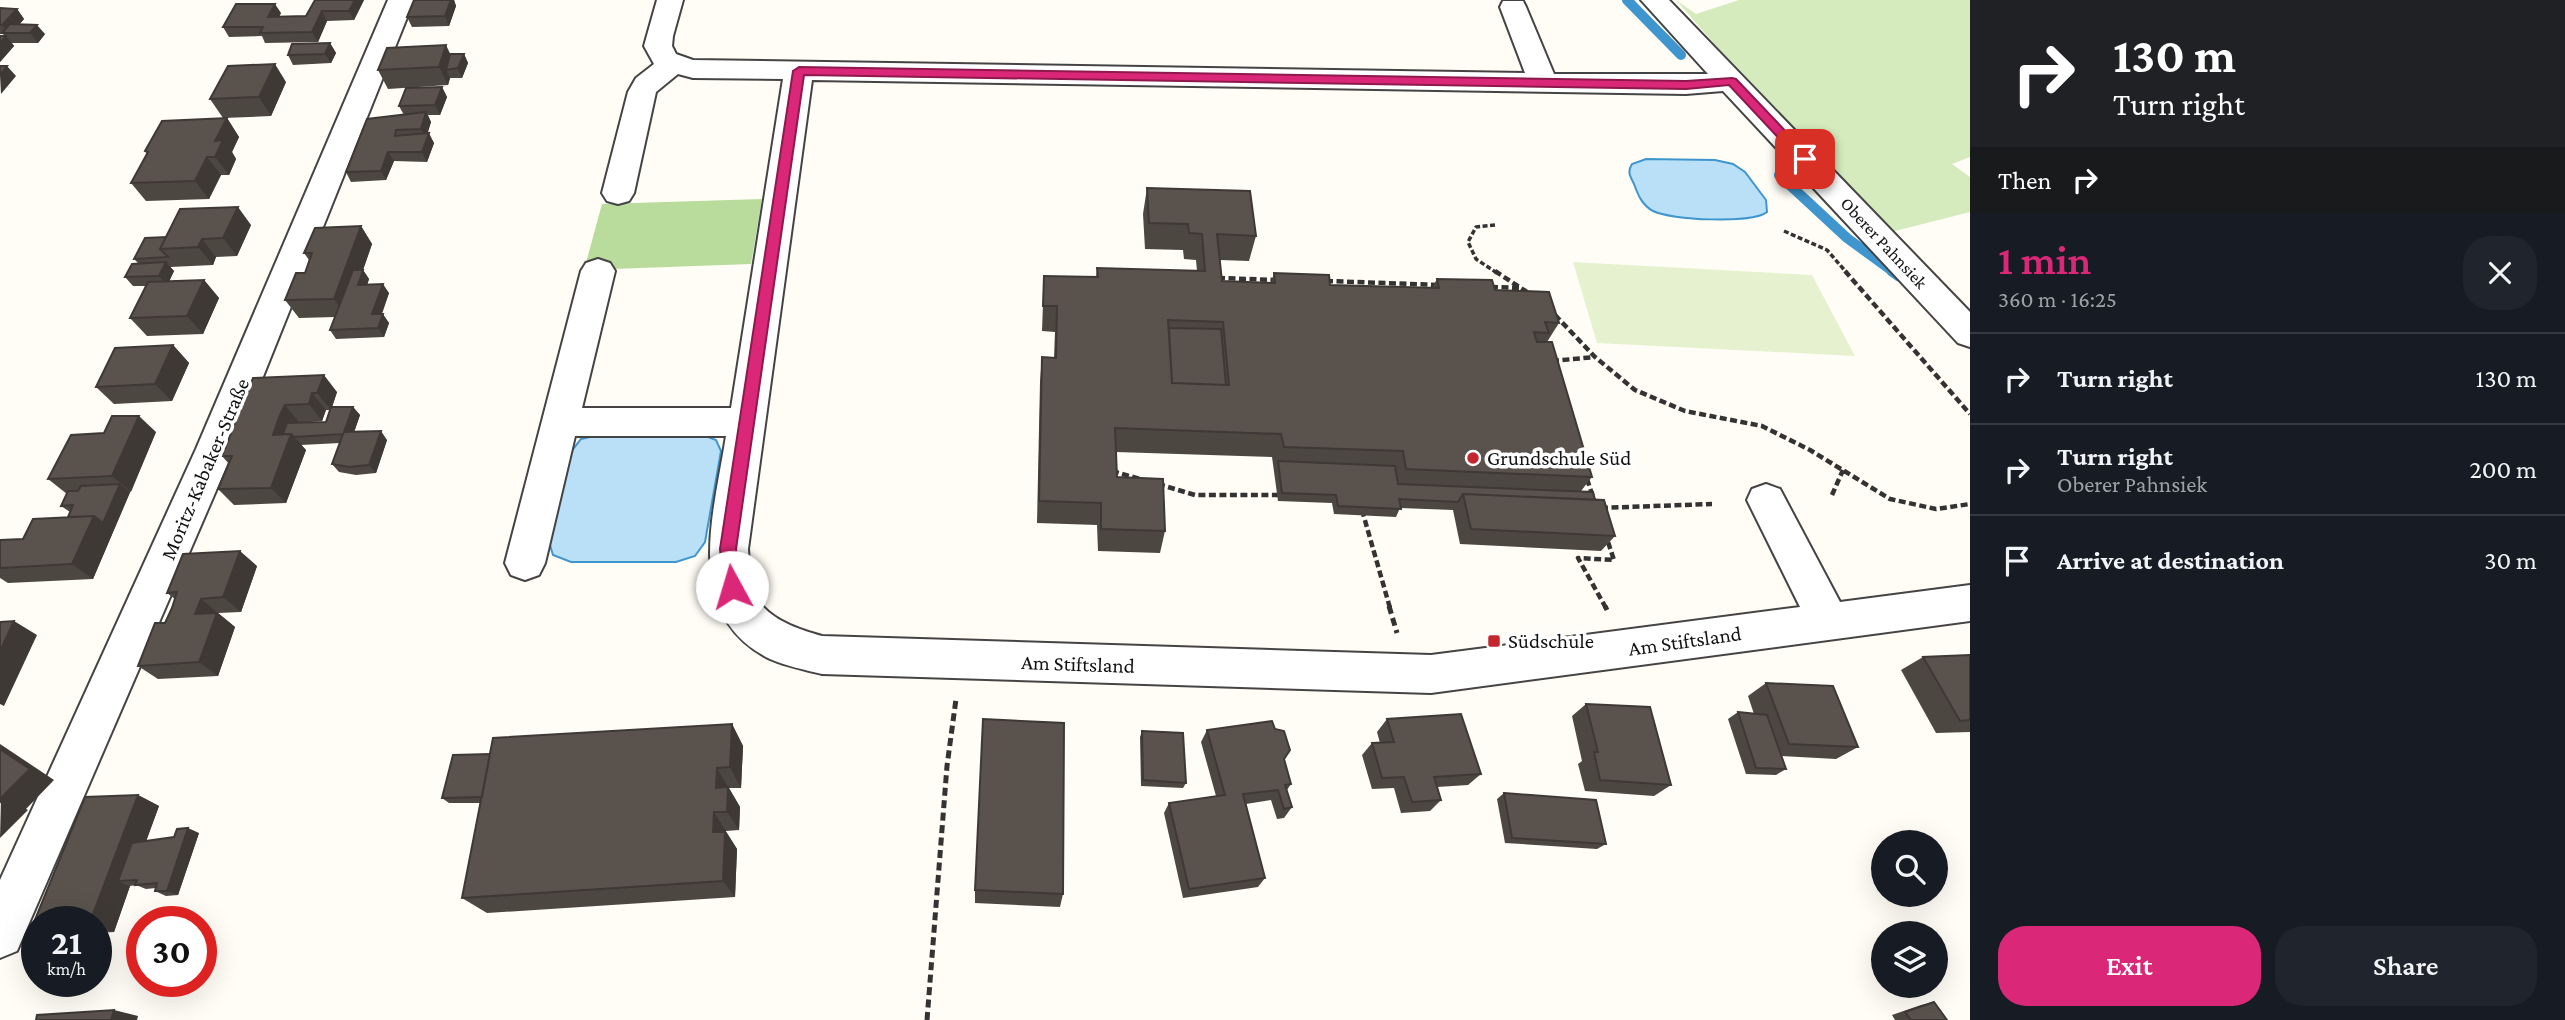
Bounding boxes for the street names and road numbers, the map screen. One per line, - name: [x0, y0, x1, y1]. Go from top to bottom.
- street label: Oberer Pahnsiek: [1837, 193, 1932, 293]
- street label: Moritz-Kabaker-Straße: [156, 375, 254, 563]
- street label: Am Stiftsland: [1627, 621, 1743, 661]
- street label: Am Stiftsland: [1021, 650, 1135, 678]

